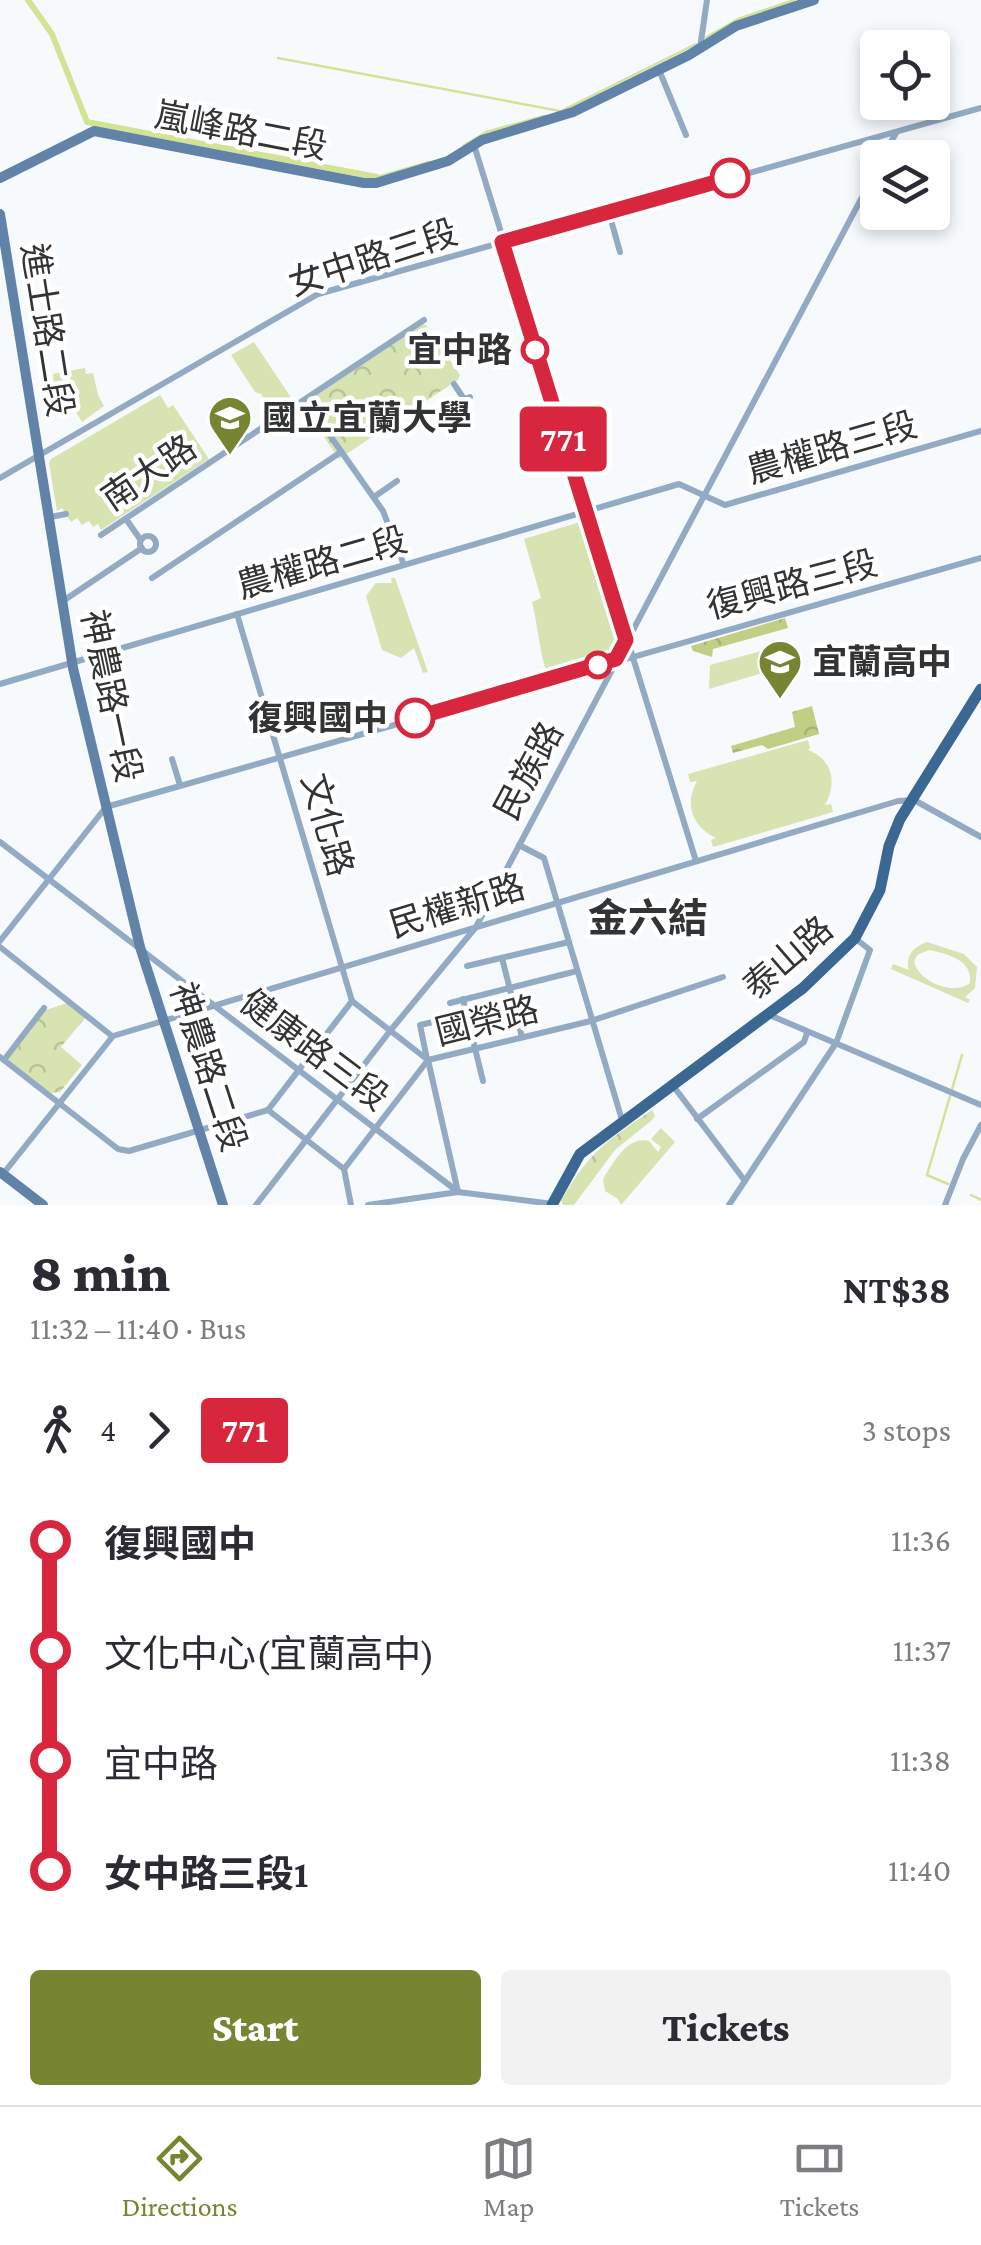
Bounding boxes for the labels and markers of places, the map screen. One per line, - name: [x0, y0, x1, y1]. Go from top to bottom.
- unlabelled marker: [711, 159, 749, 197]
- place label: 宜中路: [407, 331, 512, 370]
- marker: 宜中路: [522, 337, 548, 363]
- school or university icon: 國立宜蘭大學: [207, 395, 253, 456]
- place label: 國立宜蘭大學: [262, 399, 472, 438]
- school or university icon: 宜蘭高中: [757, 639, 803, 700]
- place label: 宜蘭高中: [812, 643, 952, 682]
- unlabelled marker: [585, 652, 611, 678]
- place label: 復興國中: [248, 699, 388, 738]
- marker: 復興國中: [396, 699, 434, 737]

